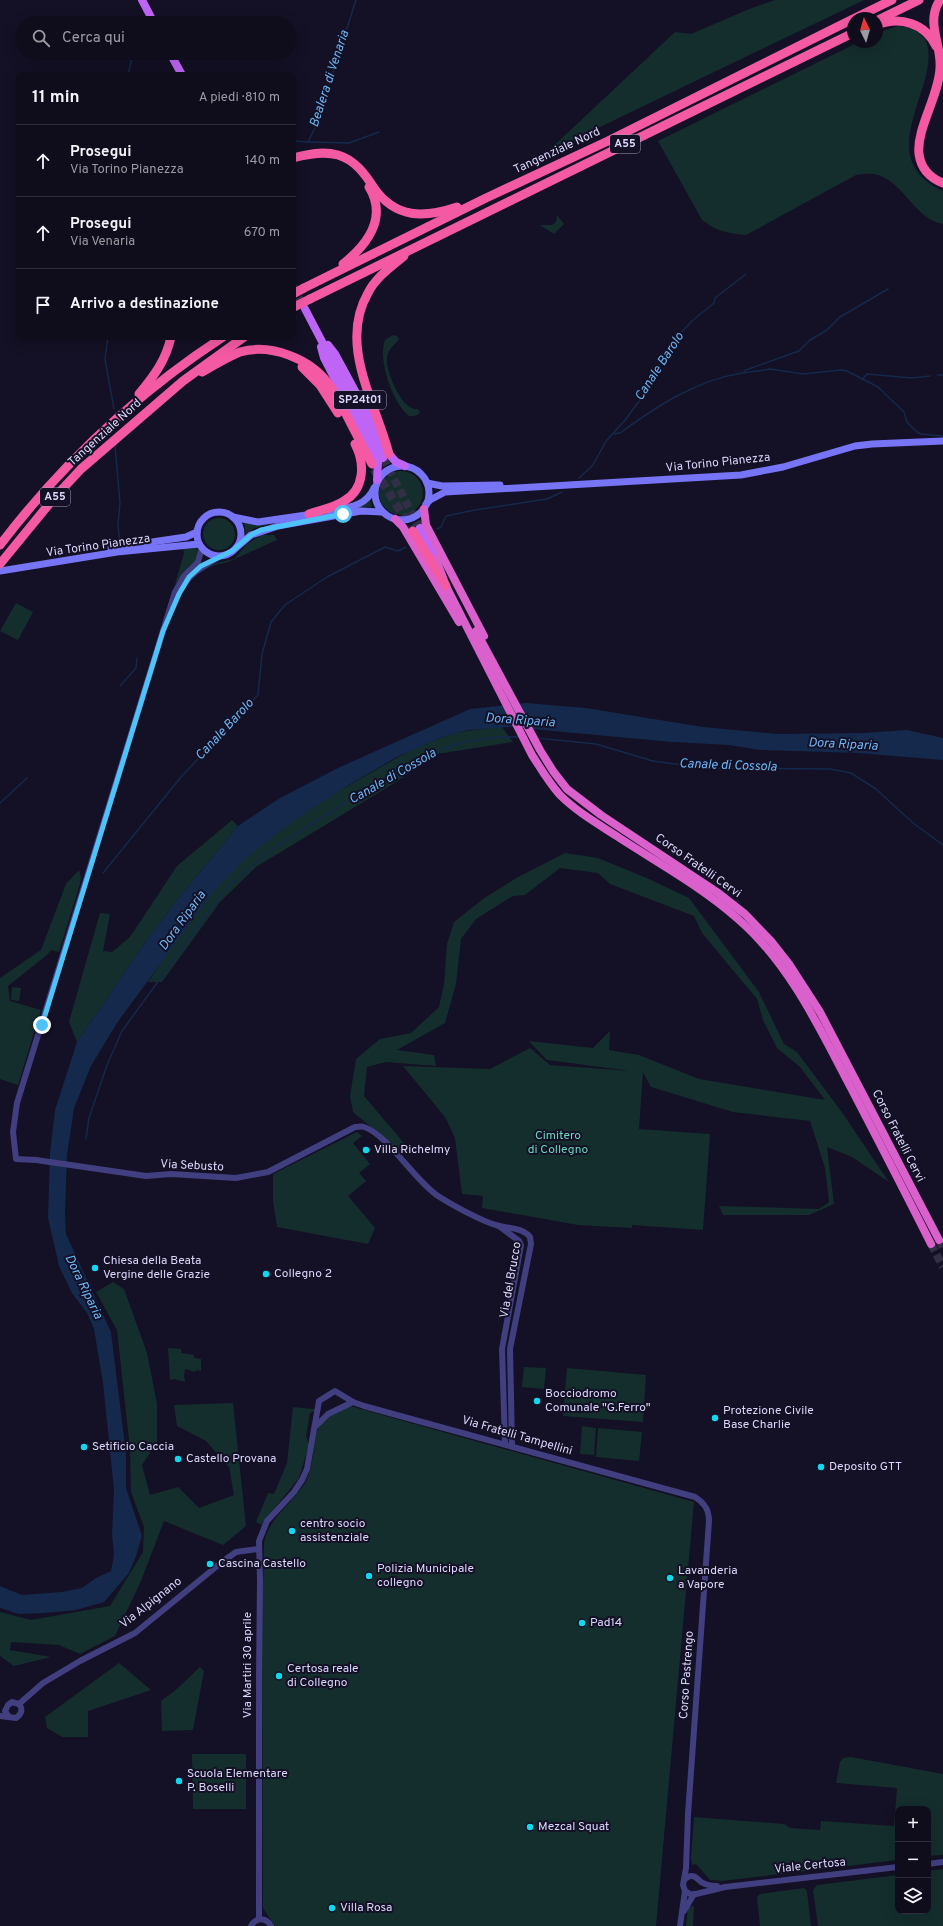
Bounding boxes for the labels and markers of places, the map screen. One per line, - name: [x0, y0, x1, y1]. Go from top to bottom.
- place label: Villa Richelmy: [374, 1142, 450, 1158]
- marker: Villa Richelmy: [361, 1145, 371, 1155]
- place label: Chiesa della Beata Vergine delle Grazie: [103, 1253, 210, 1283]
- marker: Chiesa della Beata Vergine delle Grazie: [90, 1263, 100, 1273]
- place label: Collegno 2: [274, 1266, 332, 1282]
- marker: Collegno 2: [261, 1269, 271, 1279]
- place label: Bocciodromo Comunale "G.Ferro": [545, 1386, 651, 1416]
- marker: Bocciodromo Comunale "G.Ferro": [532, 1396, 542, 1406]
- place label: Protezione Civile Base Charlie: [723, 1403, 814, 1433]
- marker: Protezione Civile Base Charlie: [710, 1413, 720, 1423]
- place label: Setificio Caccia: [92, 1439, 174, 1455]
- marker: Setificio Caccia: [79, 1442, 89, 1452]
- place label: Castello Provana: [186, 1451, 276, 1467]
- marker: Castello Provana: [173, 1454, 183, 1464]
- place label: Deposito GTT: [829, 1459, 902, 1475]
- marker: Deposito GTT: [816, 1462, 826, 1472]
- place label: centro socio assistenziale: [300, 1516, 369, 1546]
- marker: centro socio assistenziale: [287, 1526, 297, 1536]
- place label: Cascina Castello: [218, 1556, 306, 1572]
- marker: Cascina Castello: [205, 1559, 215, 1569]
- place label: Polizia Municipale collegno: [377, 1561, 474, 1591]
- place label: Lavanderia a Vapore: [678, 1563, 738, 1593]
- marker: Polizia Municipale collegno: [364, 1571, 374, 1581]
- marker: Lavanderia a Vapore: [665, 1573, 675, 1583]
- place label: Pad14: [590, 1615, 622, 1631]
- marker: Pad14: [577, 1618, 587, 1628]
- place label: Certosa reale di Collegno: [287, 1661, 359, 1691]
- marker: Certosa reale di Collegno: [274, 1671, 284, 1681]
- place label: Scuola Elementare P. Boselli: [187, 1766, 288, 1796]
- marker: Scuola Elementare P. Boselli: [174, 1776, 184, 1786]
- place label: Mezcal Squat: [538, 1819, 609, 1835]
- marker: Mezcal Squat: [525, 1822, 535, 1832]
- place label: Villa Rosa: [340, 1900, 392, 1916]
- marker: Villa Rosa: [327, 1903, 337, 1913]

